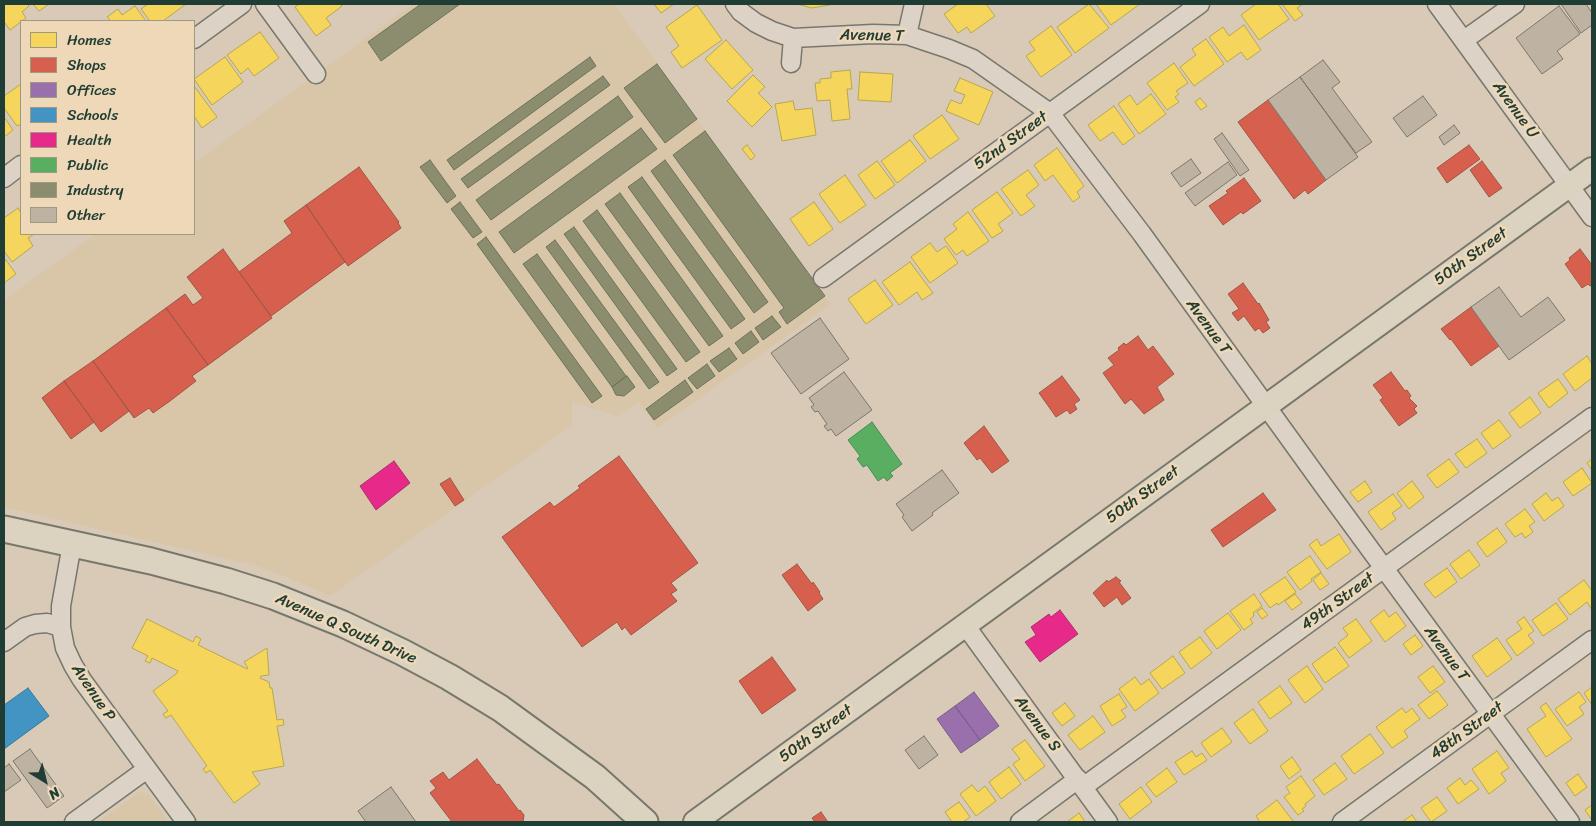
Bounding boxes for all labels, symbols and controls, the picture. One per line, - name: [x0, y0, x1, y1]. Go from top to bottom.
- legend: [20, 20, 195, 235]
- street label: Avenue T: [840, 26, 904, 46]
- text: Homes: [67, 27, 111, 53]
- text: Shops: [67, 52, 106, 78]
- text: Offices: [67, 77, 116, 103]
- street label: Avenue U: [1488, 78, 1542, 142]
- text: Schools: [67, 102, 118, 128]
- street label: 52nd Street: [970, 108, 1052, 174]
- text: Health: [67, 127, 112, 153]
- text: Public: [67, 152, 108, 178]
- text: Industry: [67, 177, 124, 203]
- text: Other: [67, 202, 105, 228]
- street label: 50th Street: [1431, 224, 1511, 290]
- street label: Avenue T: [1181, 295, 1235, 359]
- street label: 50th Street: [1103, 462, 1183, 528]
- street label: 49th Street: [1298, 569, 1378, 635]
- street label: Avenue Q South Drive: [273, 589, 419, 669]
- street label: Avenue T: [1419, 622, 1473, 686]
- street label: Avenue P: [67, 661, 119, 725]
- street label: Avenue S: [1010, 692, 1064, 756]
- street label: 48th Street: [1427, 698, 1507, 764]
- street label: 50th Street: [776, 701, 856, 767]
- north arrow: [20, 756, 70, 806]
- text: N: [43, 781, 65, 806]

